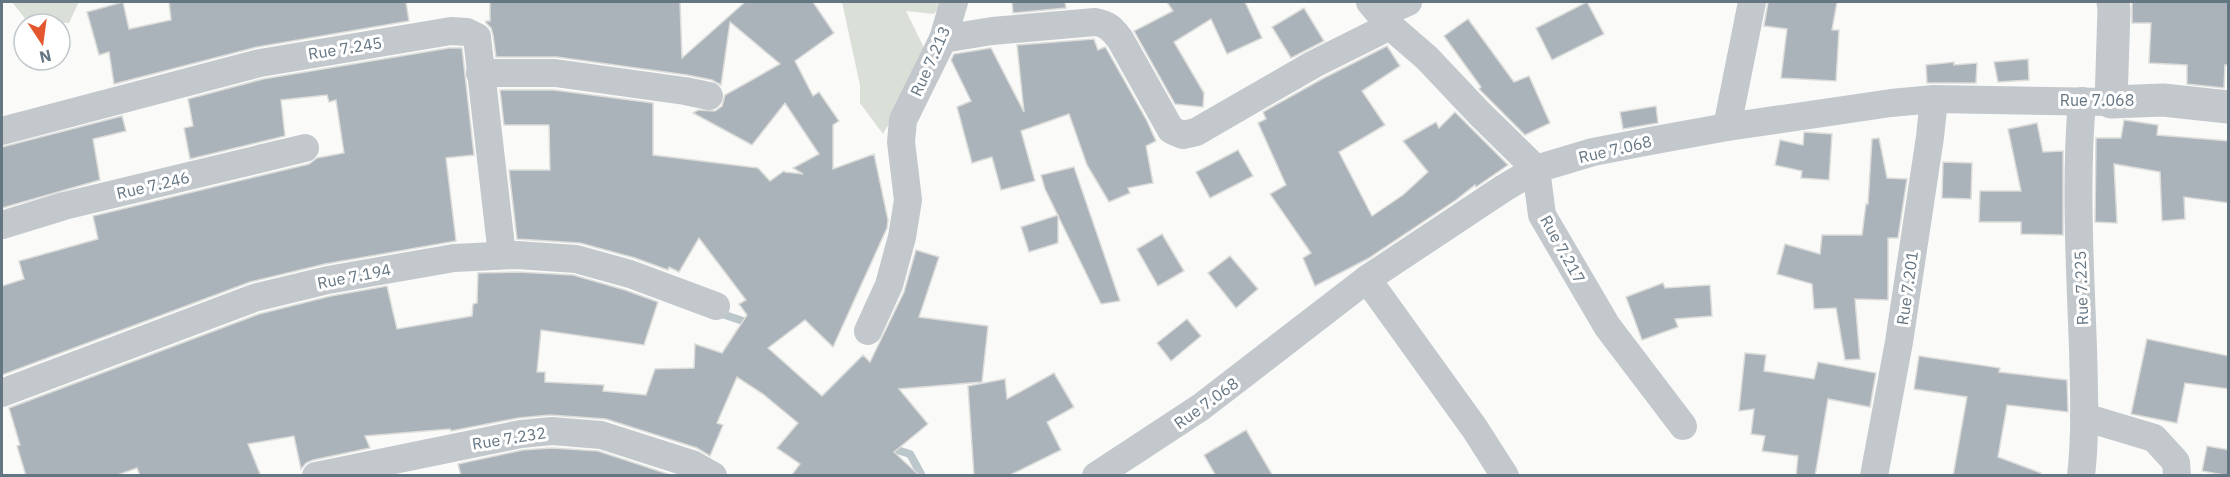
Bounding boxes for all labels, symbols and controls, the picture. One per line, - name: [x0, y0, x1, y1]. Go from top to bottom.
- north arrow: [12, 12, 72, 72]
- street label: Rue 7.213: [906, 23, 954, 99]
- street label: Rue 7.245: [307, 32, 383, 64]
- text: N: [37, 46, 53, 68]
- street label: Rue 7.068: [2060, 90, 2134, 110]
- street label: Rue 7.068: [1576, 131, 1654, 167]
- street label: Rue 7.246: [114, 167, 192, 203]
- street label: Rue 7.217: [1536, 212, 1590, 286]
- street label: Rue 7.201: [1892, 250, 1922, 326]
- street label: Rue 7.225: [2070, 250, 2092, 326]
- street label: Rue 7.194: [315, 259, 393, 293]
- street label: Rue 7.068: [1170, 373, 1242, 433]
- street label: Rue 7.232: [471, 422, 547, 454]

